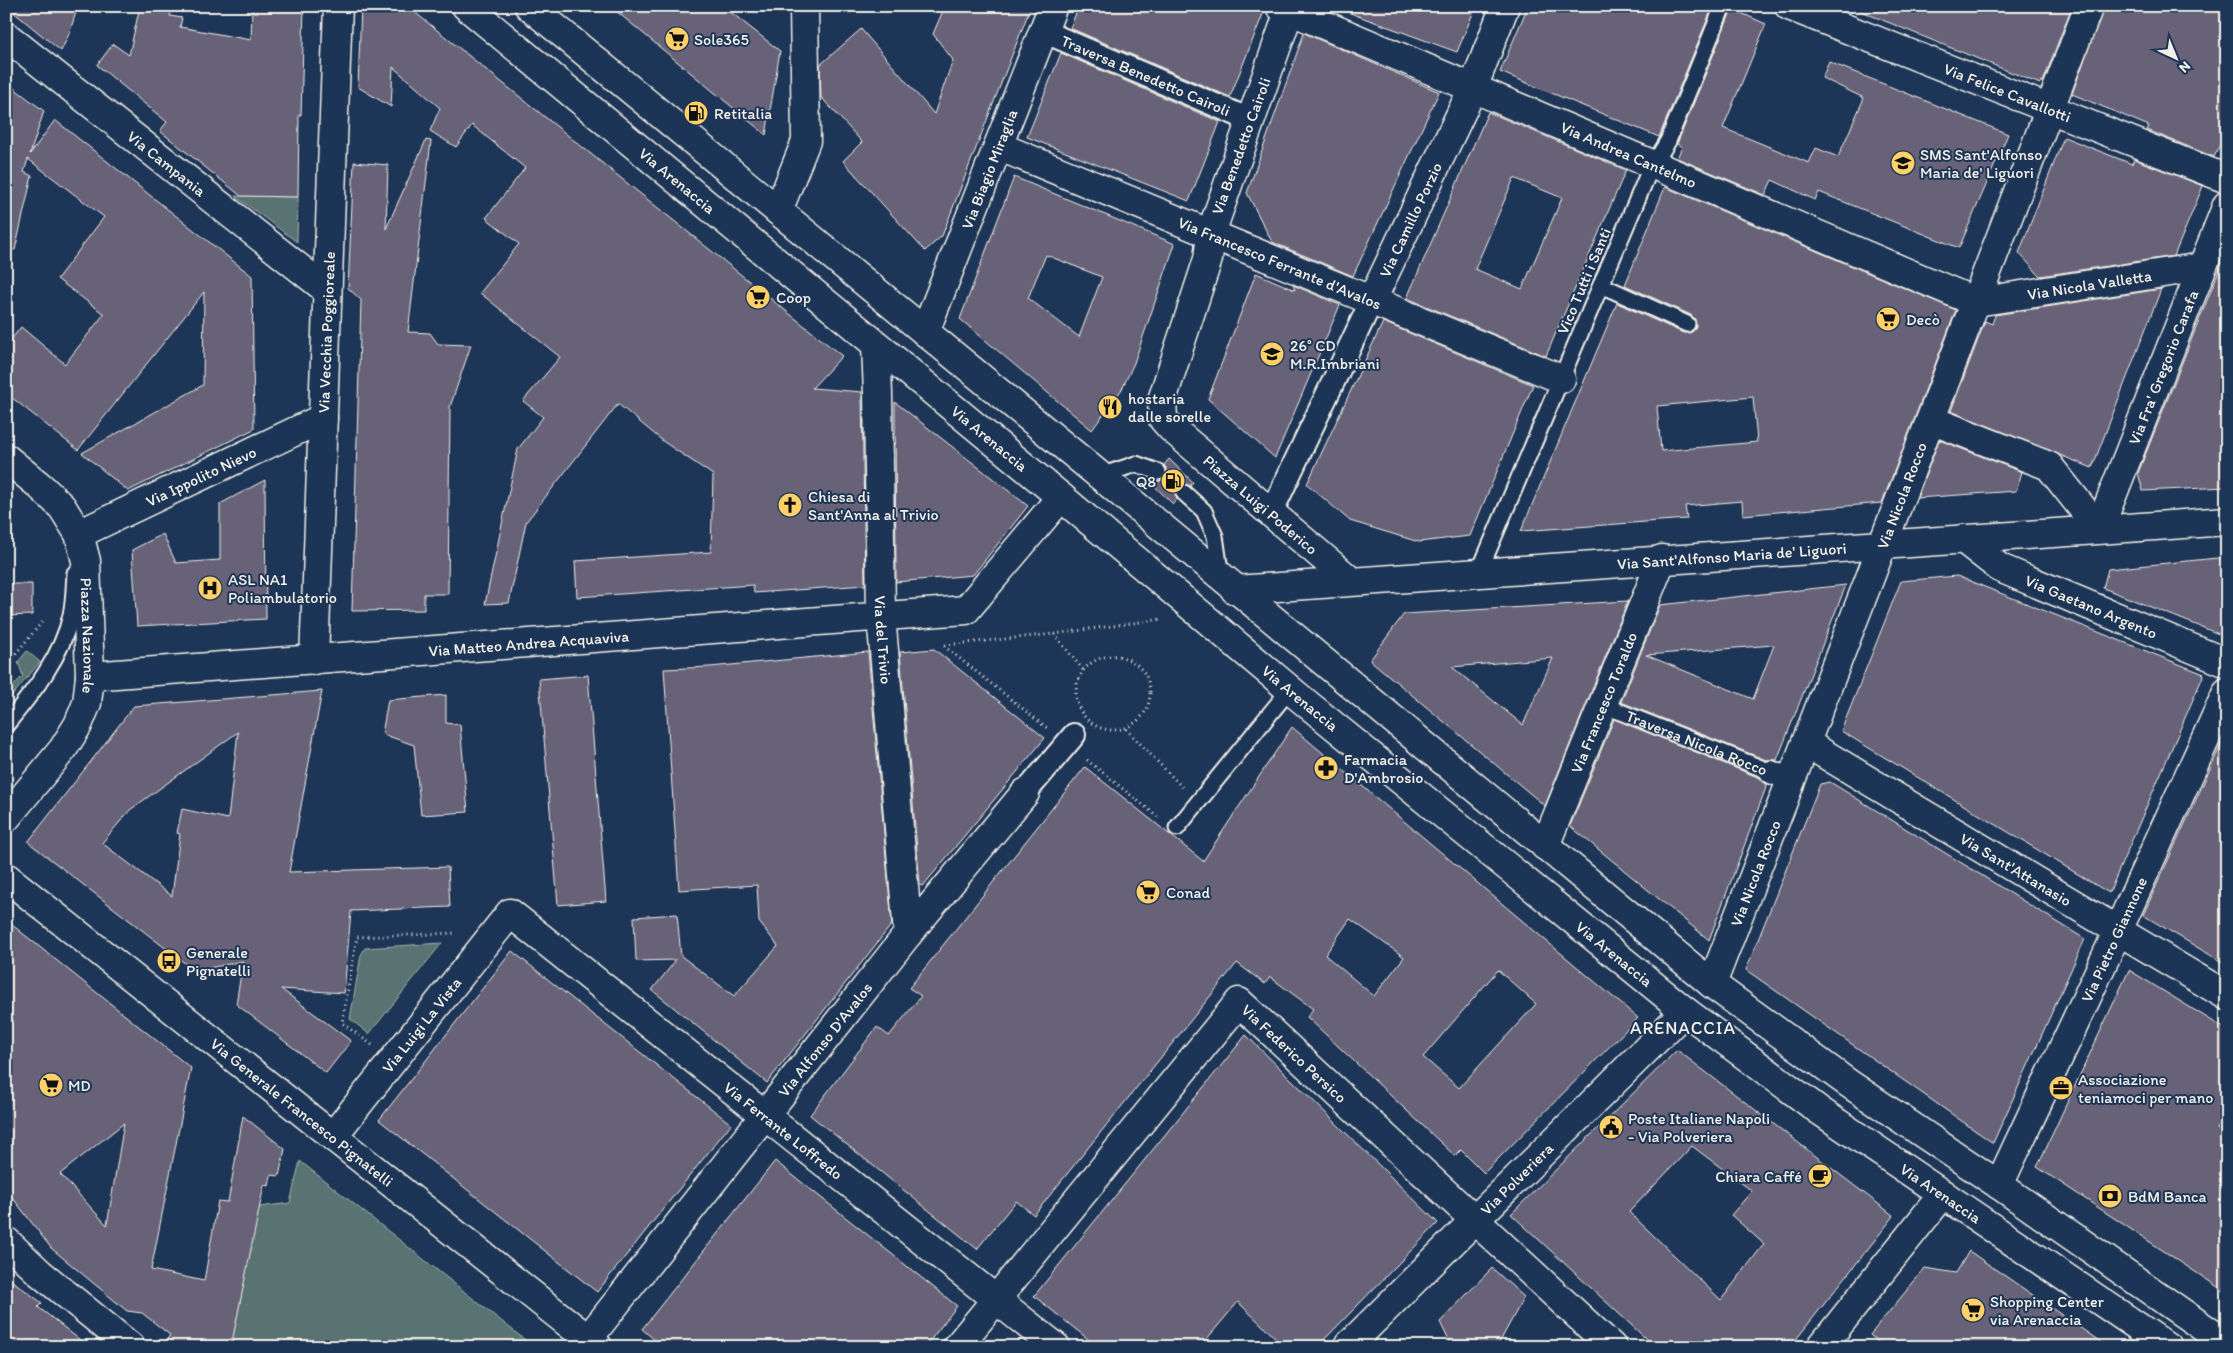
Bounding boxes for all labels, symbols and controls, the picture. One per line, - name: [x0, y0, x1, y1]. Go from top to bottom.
- supermarket icon: Sole365: [664, 26, 690, 52]
- place label: Sole365: [694, 30, 749, 49]
- street label: Traversa Benedetto Cairoli: [1058, 31, 1233, 120]
- north arrow: [2150, 32, 2200, 82]
- text: N: [2175, 58, 2194, 76]
- street label: Via Felice Cavallotti: [1941, 59, 2074, 126]
- street label: Via Benedetto Cairoli: [1207, 75, 1275, 217]
- fuel station icon: Retitalia: [683, 100, 709, 126]
- place label: Retitalia: [714, 104, 772, 123]
- street label: Via Biagio Miraglia: [957, 106, 1021, 232]
- street label: Via Andrea Cantelmo: [1558, 117, 1700, 192]
- street label: Via Campania: [124, 126, 210, 201]
- street label: Via Arenaccia: [635, 143, 720, 218]
- place label: SMS Sant'Alfonso Maria de' Liguori: [1920, 145, 2042, 182]
- school or university icon: SMS Sant'Alfonso Maria de' Liguori: [1890, 150, 1916, 176]
- street label: Via Camillo Porzio: [1375, 159, 1446, 280]
- street label: Via Francesco Ferrante d'Avalos: [1175, 212, 1384, 313]
- street label: Vico Tutti i Santi: [1553, 225, 1615, 337]
- street label: Via Vecchia Poggioreale: [314, 251, 338, 413]
- street label: Via Nicola Valletta: [2026, 265, 2153, 303]
- supermarket icon: Coop: [745, 284, 771, 310]
- street label: Via Fra' Gregorio Carafa: [2124, 286, 2202, 447]
- place label: Coop: [776, 288, 811, 307]
- supermarket icon: Decò: [1875, 306, 1901, 332]
- place label: Decò: [1906, 310, 1940, 329]
- place label: 26° CD M.R.Imbriani: [1290, 336, 1380, 373]
- school or university icon: 26° CD M.R.Imbriani: [1259, 341, 1285, 367]
- place label: hostaria dalle sorelle: [1128, 389, 1211, 426]
- restaurant icon: hostaria dalle sorelle: [1097, 394, 1123, 420]
- street label: Via Arenaccia: [948, 401, 1032, 476]
- street label: Via Nicola Rocco: [1872, 439, 1930, 551]
- street label: Via Ippolito Nievo: [143, 442, 259, 510]
- street label: Piazza Luigi Poderico: [1200, 450, 1322, 558]
- fuel station icon: Q8: [1160, 468, 1186, 494]
- place label: Q8: [1136, 472, 1156, 491]
- place label: Chiesa di Sant'Anna al Trivio: [808, 487, 939, 524]
- church icon: Chiesa di Sant'Anna al Trivio: [777, 492, 803, 518]
- street label: Via Sant'Alfonso Maria de' Liguori: [1616, 538, 1847, 573]
- place label: ASL NA1 Poliambulatorio: [228, 570, 337, 607]
- street label: Via Gaetano Argento: [2022, 570, 2160, 642]
- hospital icon: ASL NA1 Poliambulatorio: [197, 575, 223, 601]
- street label: Piazza Nazionale: [77, 577, 100, 695]
- street label: Via del Trivio: [871, 595, 896, 685]
- street label: Via Matteo Andrea Acquaviva: [428, 626, 630, 660]
- street label: Via Francesco Toraldo: [1566, 629, 1641, 776]
- street label: Via Arenaccia: [1258, 661, 1343, 736]
- street label: Traversa Nicola Rocco: [1623, 706, 1770, 779]
- place label: Farmacia D'Ambrosio: [1344, 750, 1424, 787]
- pharmacy icon: Farmacia D'Ambrosio: [1313, 755, 1339, 781]
- street label: Via Nicola Rocco: [1726, 817, 1784, 929]
- street label: Via Sant'Attanasio: [1957, 828, 2075, 910]
- street label: Via Pietro Giannone: [2077, 874, 2151, 1005]
- supermarket icon: Conad: [1135, 879, 1161, 905]
- place label: Conad: [1166, 883, 1210, 902]
- street label: Via Arenaccia: [1572, 917, 1657, 991]
- place label: Generale Pignatelli: [186, 943, 251, 980]
- bus stop icon: Generale Pignatelli: [156, 948, 182, 974]
- street label: Via Luigi La Vista: [378, 973, 465, 1076]
- street label: Via Alfonso D'Avalos: [774, 978, 876, 1100]
- street label: Via Federico Persico: [1238, 1000, 1351, 1106]
- district label: ARENACCIA: [1630, 1017, 1736, 1039]
- street label: Via Generale Francesco Pignatelli: [207, 1034, 397, 1190]
- place label: Associazione teniamoci per mano: [2078, 1070, 2213, 1107]
- supermarket icon: MD: [38, 1072, 64, 1098]
- office icon: Associazione teniamoci per mano: [2048, 1075, 2074, 1101]
- place label: MD: [68, 1076, 91, 1095]
- street label: Via Ferrante Loffredo: [720, 1077, 847, 1183]
- place label: Poste Italiane Napoli - Via Polveriera: [1628, 1109, 1770, 1146]
- public building icon: Poste Italiane Napoli - Via Polveriera: [1598, 1114, 1624, 1140]
- street label: Via Polveriera: [1476, 1138, 1557, 1219]
- street label: Via Arenaccia: [1897, 1159, 1986, 1228]
- cafe icon: Chiara Caffé: [1807, 1163, 1833, 1189]
- place label: Chiara Caffé: [1715, 1167, 1802, 1186]
- bank icon: BdM Banca: [2097, 1183, 2123, 1209]
- place label: BdM Banca: [2128, 1187, 2207, 1206]
- place label: Shopping Center via Arenaccia: [1990, 1292, 2104, 1329]
- supermarket icon: Shopping Center via Arenaccia: [1960, 1297, 1986, 1323]

